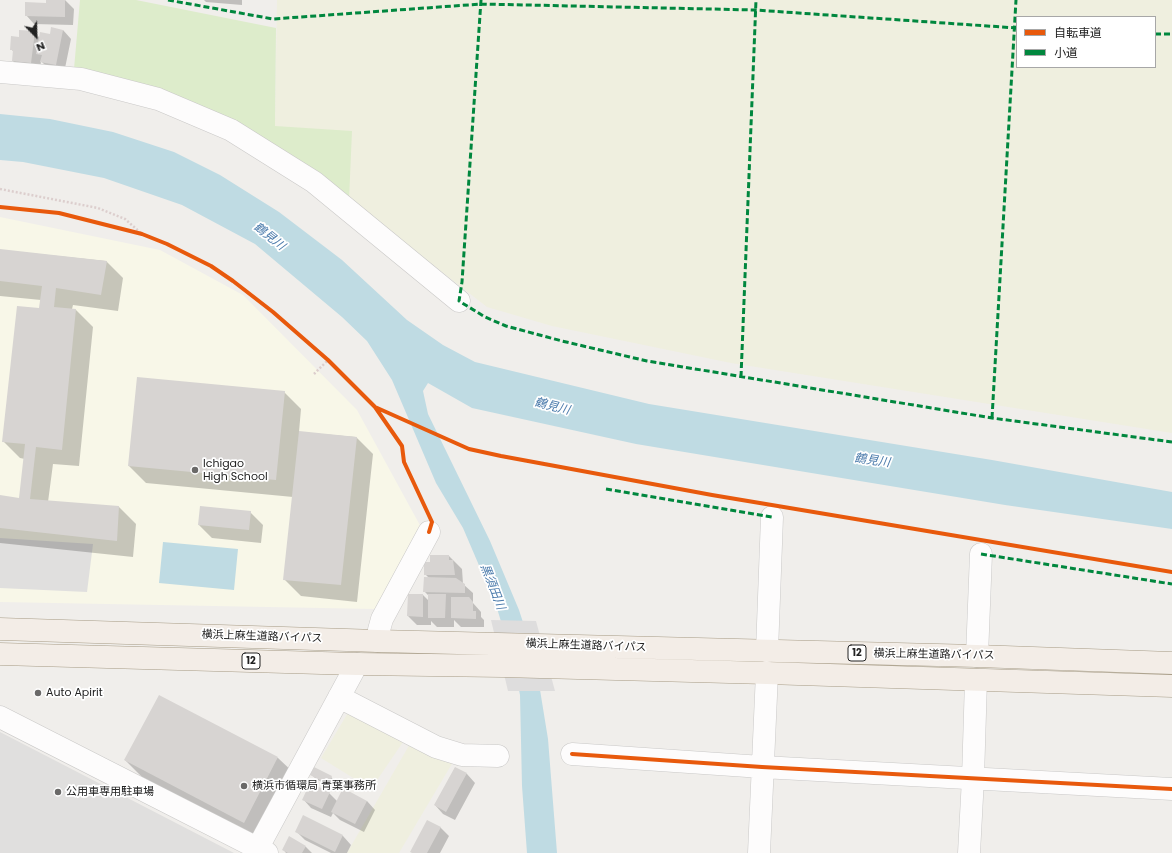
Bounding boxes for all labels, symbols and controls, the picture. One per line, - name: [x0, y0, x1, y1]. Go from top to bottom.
- north arrow: [16, 16, 56, 56]
- legend: [1016, 16, 1156, 68]
- text: 自転車道: [1054, 24, 1102, 41]
- text: N: [34, 38, 48, 56]
- text: 小道: [1054, 44, 1078, 61]
- water label: 鶴見川: [250, 220, 288, 254]
- water label: 鶴見川: [533, 396, 571, 418]
- water label: 鶴見川: [853, 451, 891, 471]
- place label: Ichigao High School: [203, 457, 268, 483]
- marker: Ichigao High School: [190, 465, 200, 475]
- water label: 黒須田川: [477, 562, 507, 612]
- street label: 横浜上麻生道路バイパス: [201, 628, 323, 646]
- street label: 横浜上麻生道路バイパス: [525, 637, 647, 655]
- road number: 12: [848, 645, 866, 661]
- street label: 横浜上麻生道路バイパス: [873, 647, 995, 663]
- road number: 12: [242, 653, 260, 669]
- place label: Auto Apirit: [46, 686, 103, 700]
- marker: Auto Apirit: [33, 688, 43, 698]
- place label: 横浜市循環局 青葉事務所: [252, 779, 376, 793]
- marker: 横浜市循環局 青葉事務所: [239, 781, 249, 791]
- place label: 公用車専用駐車場: [66, 785, 154, 799]
- marker: 公用車専用駐車場: [53, 787, 63, 797]

